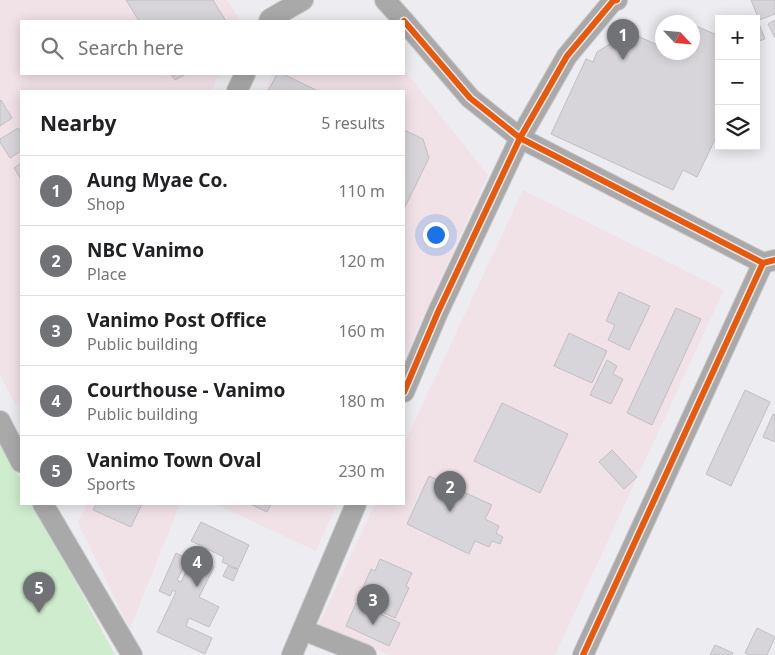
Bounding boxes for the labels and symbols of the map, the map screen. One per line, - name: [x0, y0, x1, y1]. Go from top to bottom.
- north arrow: [655, 15, 700, 60]
- pin: 1: [607, 19, 639, 60]
- your location: [423, 222, 449, 248]
- pin: 2: [434, 471, 466, 512]
- pin: 4: [181, 546, 213, 587]
- pin: 5: [23, 572, 55, 613]
- pin: 3: [357, 584, 389, 625]

